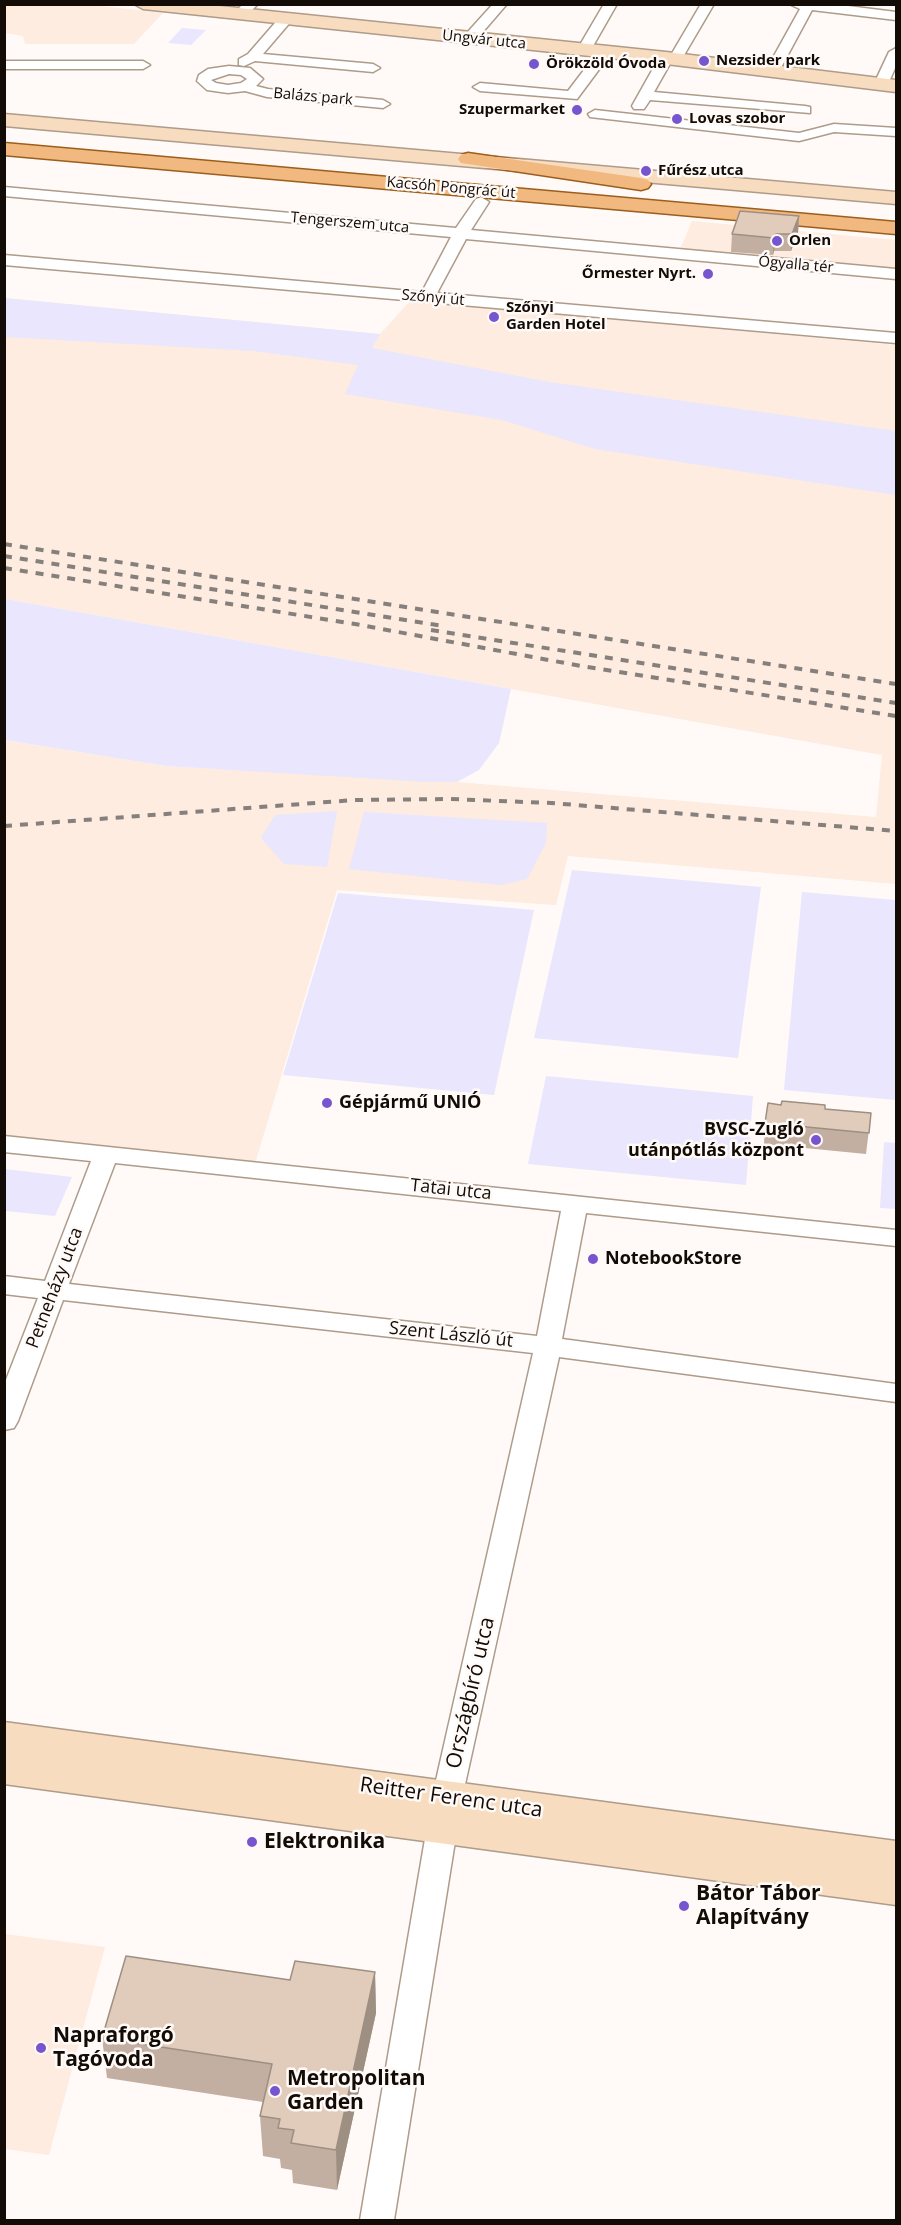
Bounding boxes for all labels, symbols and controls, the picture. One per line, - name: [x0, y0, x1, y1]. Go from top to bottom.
- street label: Ungvár utca: [441, 27, 527, 53]
- place label: Nezsider park: [716, 52, 820, 70]
- marker: Nezsider park: [697, 54, 711, 68]
- place label: Örökzöld Óvoda: [546, 55, 666, 73]
- marker: Örökzöld Óvoda: [527, 57, 541, 71]
- street label: Balázs park: [272, 85, 354, 109]
- place label: Szupermarket: [459, 101, 565, 119]
- marker: Szupermarket: [570, 103, 584, 117]
- place label: Lovas szobor: [689, 110, 785, 128]
- marker: Lovas szobor: [670, 112, 684, 126]
- place label: Fűrész utca: [658, 162, 744, 180]
- marker: Fűrész utca: [639, 164, 653, 178]
- street label: Kacsóh Pongrác út: [386, 173, 516, 203]
- street label: Tengerszem utca: [290, 209, 410, 237]
- place label: Orlen: [789, 232, 831, 250]
- marker: Orlen: [770, 234, 784, 248]
- street label: Ógyalla tér: [758, 253, 834, 277]
- place label: Őrmester Nyrt.: [582, 265, 696, 283]
- marker: Őrmester Nyrt.: [701, 267, 715, 281]
- street label: Szőnyi út: [401, 286, 465, 310]
- place label: Szőnyi Garden Hotel: [506, 299, 606, 334]
- marker: Szőnyi Garden Hotel: [487, 310, 501, 324]
- place label: Gépjármű UNIÓ: [339, 1092, 481, 1114]
- marker: Gépjármű UNIÓ: [320, 1096, 334, 1110]
- place label: BVSC-Zugló utánpótlás központ: [628, 1119, 804, 1162]
- marker: BVSC-Zugló utánpótlás központ: [809, 1133, 823, 1147]
- street label: Tatai utca: [409, 1175, 493, 1205]
- street label: Petneházy utca: [22, 1224, 88, 1352]
- place label: NotebookStore: [605, 1248, 742, 1270]
- marker: NotebookStore: [586, 1252, 600, 1266]
- street label: Szent László út: [388, 1318, 514, 1352]
- street label: Országbíró utca: [441, 1615, 501, 1771]
- street label: Reitter Ferenc utca: [358, 1773, 544, 1823]
- place label: Elektronika: [264, 1829, 385, 1855]
- marker: Elektronika: [245, 1835, 259, 1849]
- place label: Bátor Tábor Alapítvány: [696, 1881, 821, 1931]
- marker: Bátor Tábor Alapítvány: [677, 1899, 691, 1913]
- place label: Napraforgó Tagóvoda: [53, 2023, 174, 2073]
- marker: Napraforgó Tagóvoda: [34, 2041, 48, 2055]
- place label: Metropolitan Garden: [287, 2066, 426, 2116]
- marker: Metropolitan Garden: [268, 2084, 282, 2098]

